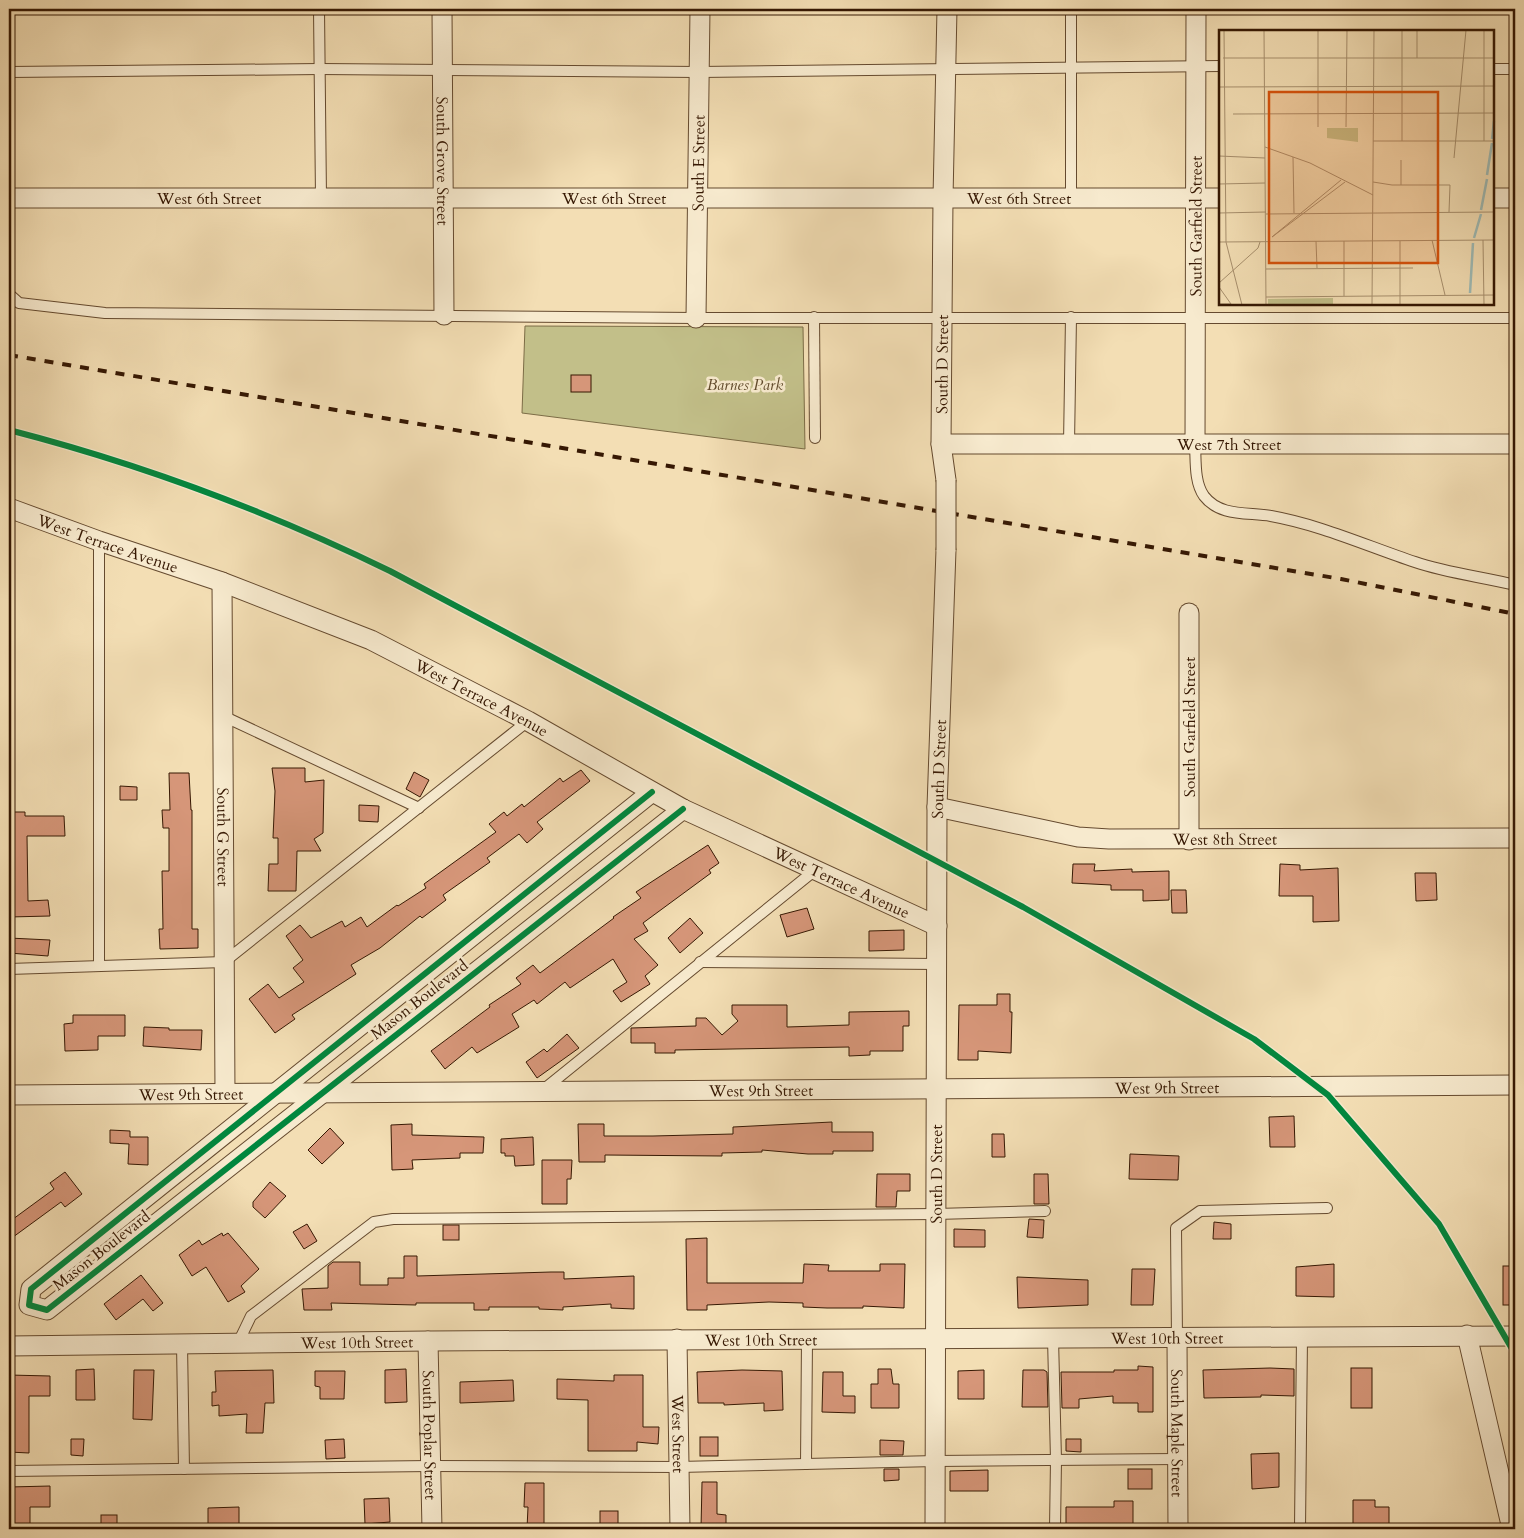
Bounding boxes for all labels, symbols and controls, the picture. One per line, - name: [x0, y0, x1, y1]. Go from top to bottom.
- inset map: [1219, 30, 1494, 305]
- street label: South Grove Street: [431, 96, 453, 226]
- street label: South E Street: [687, 115, 711, 211]
- street label: South Garfield Street: [1185, 156, 1208, 296]
- street label: West 6th Street: [156, 188, 261, 210]
- street label: West 6th Street: [561, 188, 666, 210]
- street label: West 6th Street: [966, 188, 1071, 210]
- street label: South D Street: [931, 315, 954, 414]
- park label: Barnes Park: [707, 374, 783, 396]
- street label: West 7th Street: [1176, 434, 1281, 456]
- street label: West Terrace Avenue: [33, 509, 181, 579]
- street label: West Terrace Avenue: [410, 654, 552, 742]
- street label: South Garfield Street: [1179, 657, 1201, 797]
- street label: South D Street: [927, 719, 952, 819]
- street label: South G Street: [211, 787, 234, 887]
- street label: West 8th Street: [1171, 829, 1277, 851]
- street label: West Terrace Avenue: [769, 842, 913, 924]
- street label: Mason Boulevard: [366, 954, 473, 1045]
- street label: West 9th Street: [1114, 1077, 1219, 1100]
- street label: West 9th Street: [708, 1080, 813, 1102]
- street label: West 9th Street: [138, 1083, 243, 1106]
- street label: South D Street: [926, 1124, 948, 1224]
- street label: Mason Boulevard: [48, 1205, 155, 1296]
- street label: West 10th Street: [1110, 1327, 1223, 1350]
- street label: West 10th Street: [704, 1329, 817, 1352]
- street label: West 10th Street: [300, 1331, 413, 1355]
- street label: South Maple Street: [1165, 1369, 1188, 1497]
- street label: South Poplar Street: [417, 1370, 441, 1500]
- street label: West Street: [666, 1394, 689, 1473]

